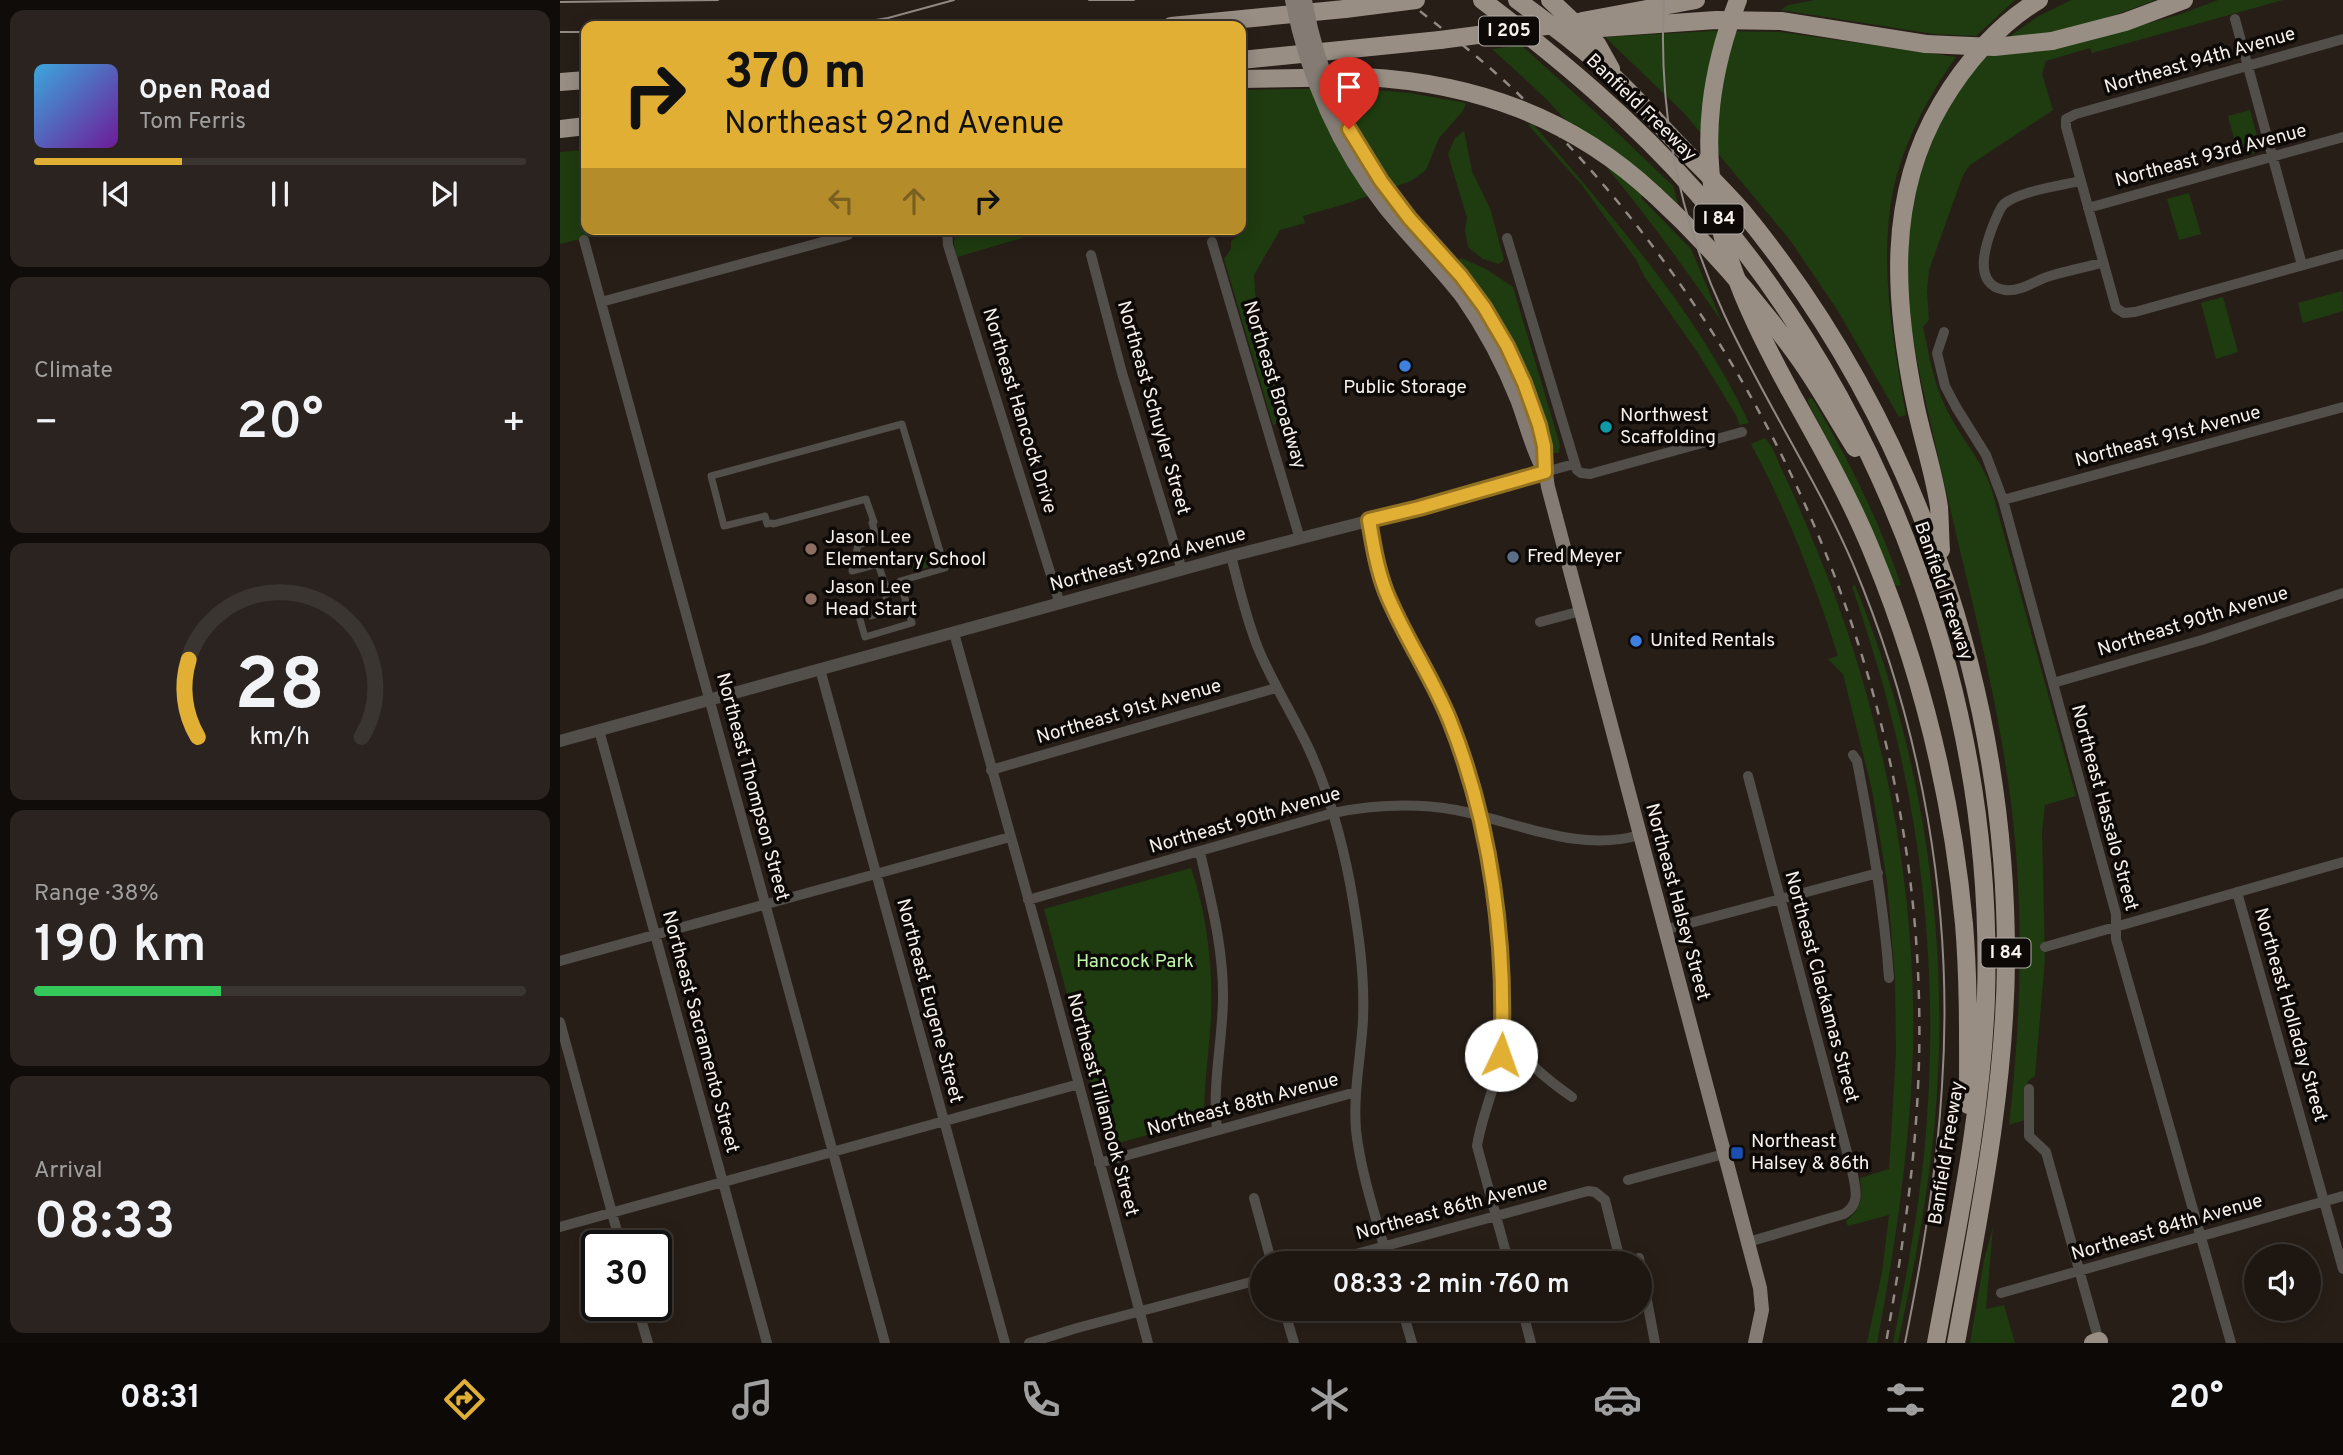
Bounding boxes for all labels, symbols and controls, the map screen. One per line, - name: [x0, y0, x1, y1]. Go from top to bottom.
- road number: I 205: [1479, 16, 1539, 46]
- street label: Northeast 94th Avenue: [2102, 22, 2298, 100]
- text: 370 m: [724, 44, 866, 106]
- icon: right: [609, 49, 700, 140]
- street label: Banfield Freeway: [1580, 49, 1702, 167]
- pin: [1319, 57, 1379, 129]
- icon: arrive: [1330, 68, 1368, 106]
- text: Open Road: [139, 75, 271, 108]
- text: Northeast 92nd Avenue: [724, 105, 1064, 145]
- text: Tom Ferris: [139, 108, 246, 137]
- street label: Northeast 93rd Avenue: [2112, 119, 2310, 193]
- icon: previous: [97, 175, 135, 213]
- icon: pause: [261, 175, 299, 213]
- icon: next: [425, 175, 463, 213]
- icon: left: [822, 182, 860, 220]
- icon: ahead: [895, 182, 933, 220]
- icon: right: [968, 182, 1006, 220]
- road number: I 84: [1694, 204, 1744, 233]
- street label: Northeast Schuyler Street: [1111, 298, 1195, 518]
- street label: Northeast Broadway: [1237, 298, 1311, 472]
- street label: Northeast Hancock Drive: [976, 305, 1062, 517]
- text: Climate: [34, 357, 113, 386]
- marker: Public Storage: [1397, 358, 1413, 374]
- place label: Public Storage: [1343, 376, 1467, 400]
- text: 20°: [236, 391, 324, 457]
- text: −: [34, 400, 59, 449]
- text: +: [501, 400, 526, 449]
- street label: Northeast 91st Avenue: [2073, 401, 2263, 473]
- place label: Northwest Scaffolding: [1620, 404, 1716, 450]
- marker: Northwest Scaffolding: [1598, 419, 1614, 435]
- street label: Banfield Freeway: [1908, 518, 1978, 664]
- street label: Northeast 92nd Avenue: [1047, 522, 1249, 598]
- place label: Jason Lee Elementary School: [825, 526, 986, 572]
- marker: Jason Lee Elementary School: [803, 541, 819, 557]
- place label: Fred Meyer: [1527, 545, 1622, 569]
- marker: Fred Meyer: [1505, 549, 1521, 565]
- place label: Jason Lee Head Start: [825, 576, 917, 622]
- street label: Northeast 90th Avenue: [2095, 582, 2291, 662]
- marker: Jason Lee Head Start: [803, 591, 819, 607]
- place label: United Rentals: [1650, 629, 1775, 653]
- marker: United Rentals: [1628, 633, 1644, 649]
- text: 28: [235, 644, 325, 736]
- street label: Northeast Thompson Street: [710, 670, 794, 904]
- street label: Northeast 91st Avenue: [1034, 674, 1224, 750]
- street label: Northeast Hassalo Street: [2065, 702, 2143, 914]
- text: km/h: [250, 722, 310, 754]
- street label: Northeast 90th Avenue: [1146, 782, 1344, 860]
- street label: Northeast Halsey Street: [1639, 801, 1715, 1003]
- street label: Northeast Clackamas Street: [1779, 869, 1863, 1105]
- text: Range · 38%: [34, 880, 159, 909]
- street label: Northeast Eugene Street: [890, 896, 968, 1106]
- street label: Northeast Holladay Street: [2248, 905, 2332, 1125]
- street label: Northeast Sacramento Street: [656, 908, 744, 1156]
- text: 190 km: [34, 914, 206, 980]
- road number: I 84: [1982, 938, 2030, 968]
- park label: Hancock Park: [1076, 950, 1194, 974]
- street label: Northeast Tillamook Street: [1061, 991, 1143, 1219]
- position arrow: [1464, 1018, 1538, 1092]
- street label: Northeast 88th Avenue: [1144, 1068, 1342, 1142]
- street label: Banfield Freeway: [1924, 1079, 1970, 1227]
- place label: Northeast Halsey & 86th: [1751, 1130, 1870, 1176]
- marker: Northeast Halsey & 86th: [1729, 1145, 1745, 1161]
- text: Arrival: [34, 1157, 103, 1186]
- street label: Northeast 86th Avenue: [1353, 1172, 1551, 1246]
- street label: Northeast 84th Avenue: [2068, 1189, 2266, 1267]
- text: 08:33: [34, 1191, 175, 1257]
- speed limit sign: 30: [581, 1230, 672, 1321]
- map controls: [2244, 1244, 2321, 1321]
- button: sound: [2244, 1244, 2321, 1321]
- text: 08:33 · 2 min · 760 m: [1333, 1269, 1569, 1302]
- icon: directions: [440, 1375, 489, 1424]
- icon: music: [728, 1375, 777, 1424]
- icon: phone: [1016, 1375, 1065, 1424]
- icon: climate: [1305, 1375, 1354, 1424]
- icon: car: [1593, 1375, 1642, 1424]
- icon: filters: [1881, 1375, 1930, 1424]
- text: 08:31: [120, 1379, 201, 1419]
- text: 20°: [2169, 1379, 2223, 1419]

